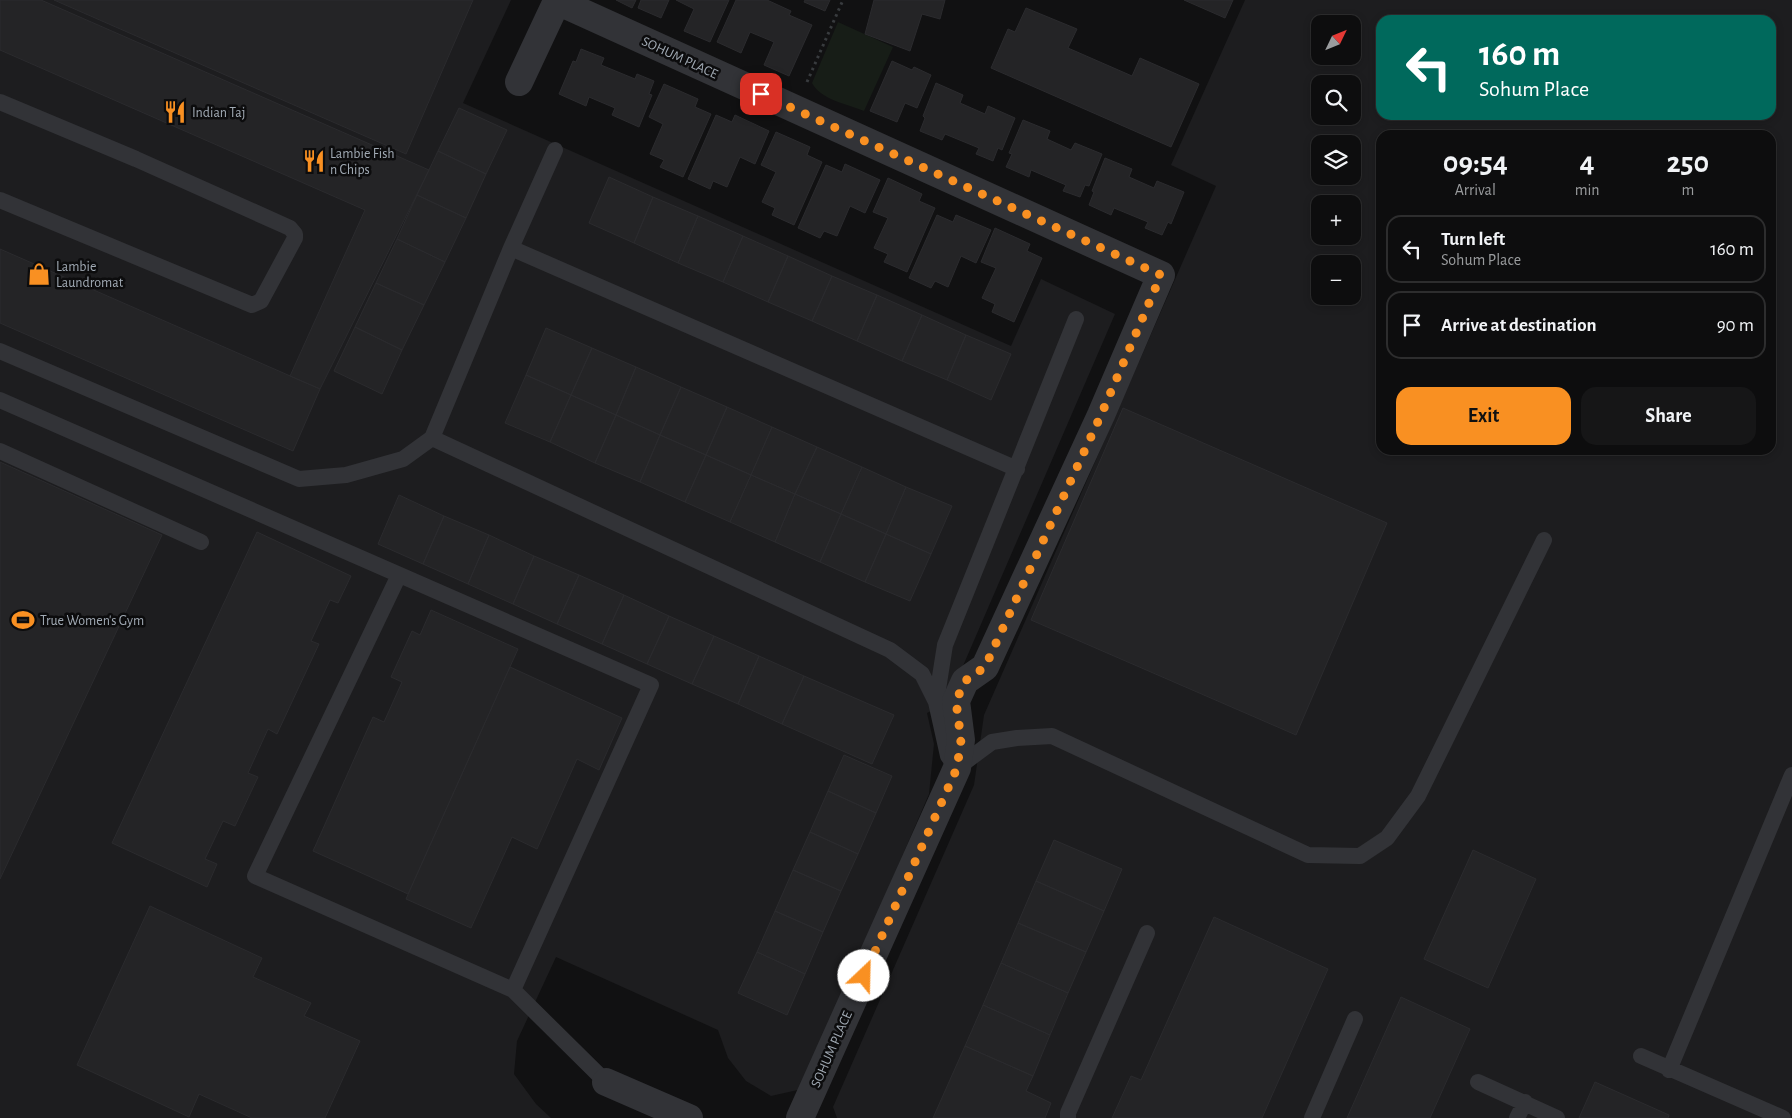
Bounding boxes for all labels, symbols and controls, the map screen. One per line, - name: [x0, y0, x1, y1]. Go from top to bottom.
- north arrow: [1311, 15, 1361, 65]
- map controls: [1311, 15, 1361, 305]
- street label: SOHUM PLACE: [639, 34, 720, 82]
- icon: left: [1396, 35, 1461, 100]
- text: 160 m: [1479, 37, 1560, 72]
- pin: [740, 73, 782, 115]
- button: search: [1311, 75, 1361, 125]
- text: Sohum Place: [1479, 78, 1589, 100]
- icon: arrive: [747, 80, 775, 108]
- restaurant icon: Indian Taj: [162, 99, 188, 125]
- place label: Indian Taj: [192, 106, 245, 120]
- button: layers: [1311, 135, 1361, 185]
- place label: Lambie Fish n Chips: [330, 147, 395, 177]
- restaurant icon: Lambie Fish n Chips: [301, 148, 327, 174]
- text: 09:54: [1443, 148, 1508, 178]
- text: 4: [1580, 148, 1595, 178]
- text: 250: [1666, 148, 1709, 178]
- text: Arrival: [1455, 182, 1496, 198]
- text: min: [1575, 182, 1600, 198]
- text: m: [1681, 182, 1694, 198]
- button: +: [1311, 195, 1361, 245]
- text: Turn left: [1441, 230, 1505, 249]
- icon: left: [1398, 235, 1426, 263]
- text: 160 m: [1710, 240, 1754, 259]
- text: Sohum Place: [1441, 252, 1521, 268]
- button: −: [1311, 255, 1361, 305]
- place label: Lambie Laundromat: [56, 260, 124, 290]
- shop icon: Lambie Laundromat: [26, 261, 52, 287]
- icon: arrive: [1398, 311, 1426, 339]
- text: Arrive at destination: [1441, 316, 1597, 335]
- text: 90 m: [1717, 316, 1754, 335]
- button: Exit: [1396, 387, 1571, 445]
- button: Share: [1581, 387, 1756, 445]
- sports icon: True Women's Gym: [10, 607, 36, 633]
- place label: True Women's Gym: [40, 614, 144, 628]
- position arrow: [837, 949, 889, 1001]
- street label: SOHUM PLACE: [809, 1009, 855, 1090]

